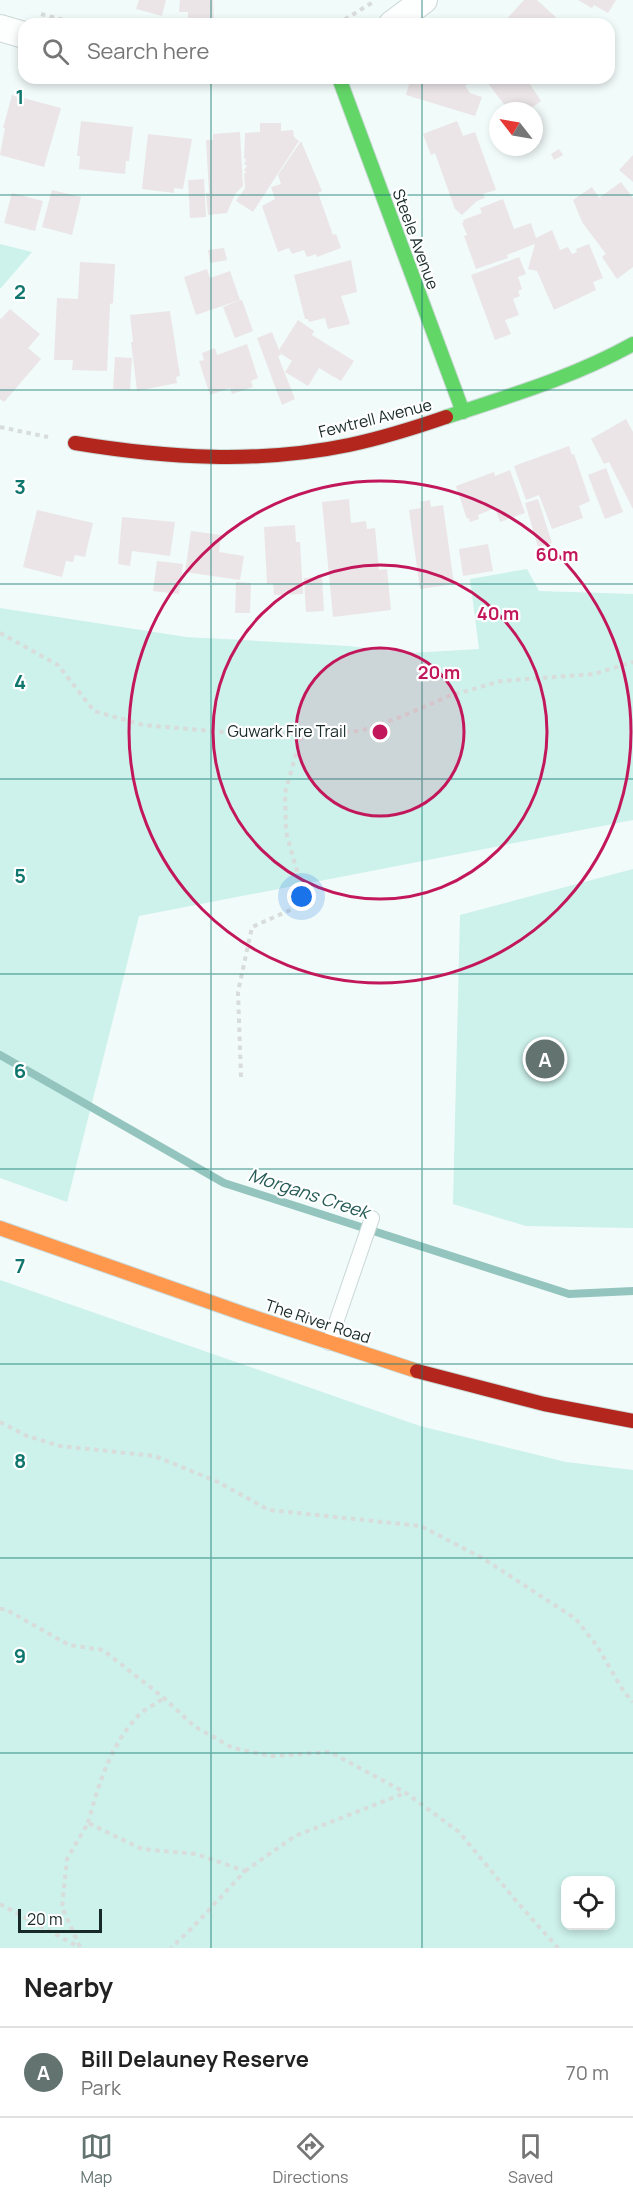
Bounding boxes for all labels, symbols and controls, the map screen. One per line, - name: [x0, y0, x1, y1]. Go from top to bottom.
- search box: [18, 18, 615, 84]
- icon: search: [39, 35, 72, 68]
- text: Search here: [87, 36, 209, 66]
- text: 1: [16, 83, 24, 110]
- north arrow: [489, 102, 543, 156]
- street label: Steele Avenue: [388, 186, 444, 292]
- text: 2: [14, 278, 26, 305]
- street label: Fewtrell Avenue: [316, 393, 434, 443]
- text: 3: [14, 473, 26, 500]
- text: 60 m: [536, 542, 578, 566]
- text: 40 m: [477, 601, 519, 625]
- text: 20 m: [418, 660, 460, 684]
- text: 4: [14, 668, 26, 695]
- street label: Guwark Fire Trail: [228, 720, 346, 742]
- centre of rings: [370, 722, 390, 742]
- text: 5: [14, 862, 26, 889]
- your location: [287, 882, 316, 911]
- pin: A: [526, 1036, 564, 1082]
- text: 6: [14, 1057, 26, 1084]
- water label: Morgans Creek: [246, 1162, 375, 1225]
- text: 7: [15, 1252, 25, 1279]
- street label: The River Road: [263, 1294, 373, 1348]
- text: 8: [14, 1447, 26, 1474]
- text: 9: [14, 1642, 26, 1669]
- map controls: [561, 1876, 615, 1930]
- button: locate: [561, 1876, 615, 1930]
- scale bar: [18, 1906, 102, 1934]
- text: 20 m: [27, 1908, 63, 1930]
- text: Nearby: [24, 1969, 113, 2005]
- text: Bill Delauney Reserve: [81, 2044, 309, 2074]
- text: A: [37, 2059, 50, 2086]
- text: 70 m: [566, 2059, 609, 2086]
- text: Park: [81, 2074, 121, 2101]
- tab: Map: [80, 2130, 113, 2188]
- tab: Directions: [273, 2130, 348, 2188]
- tab: Saved: [508, 2130, 553, 2188]

